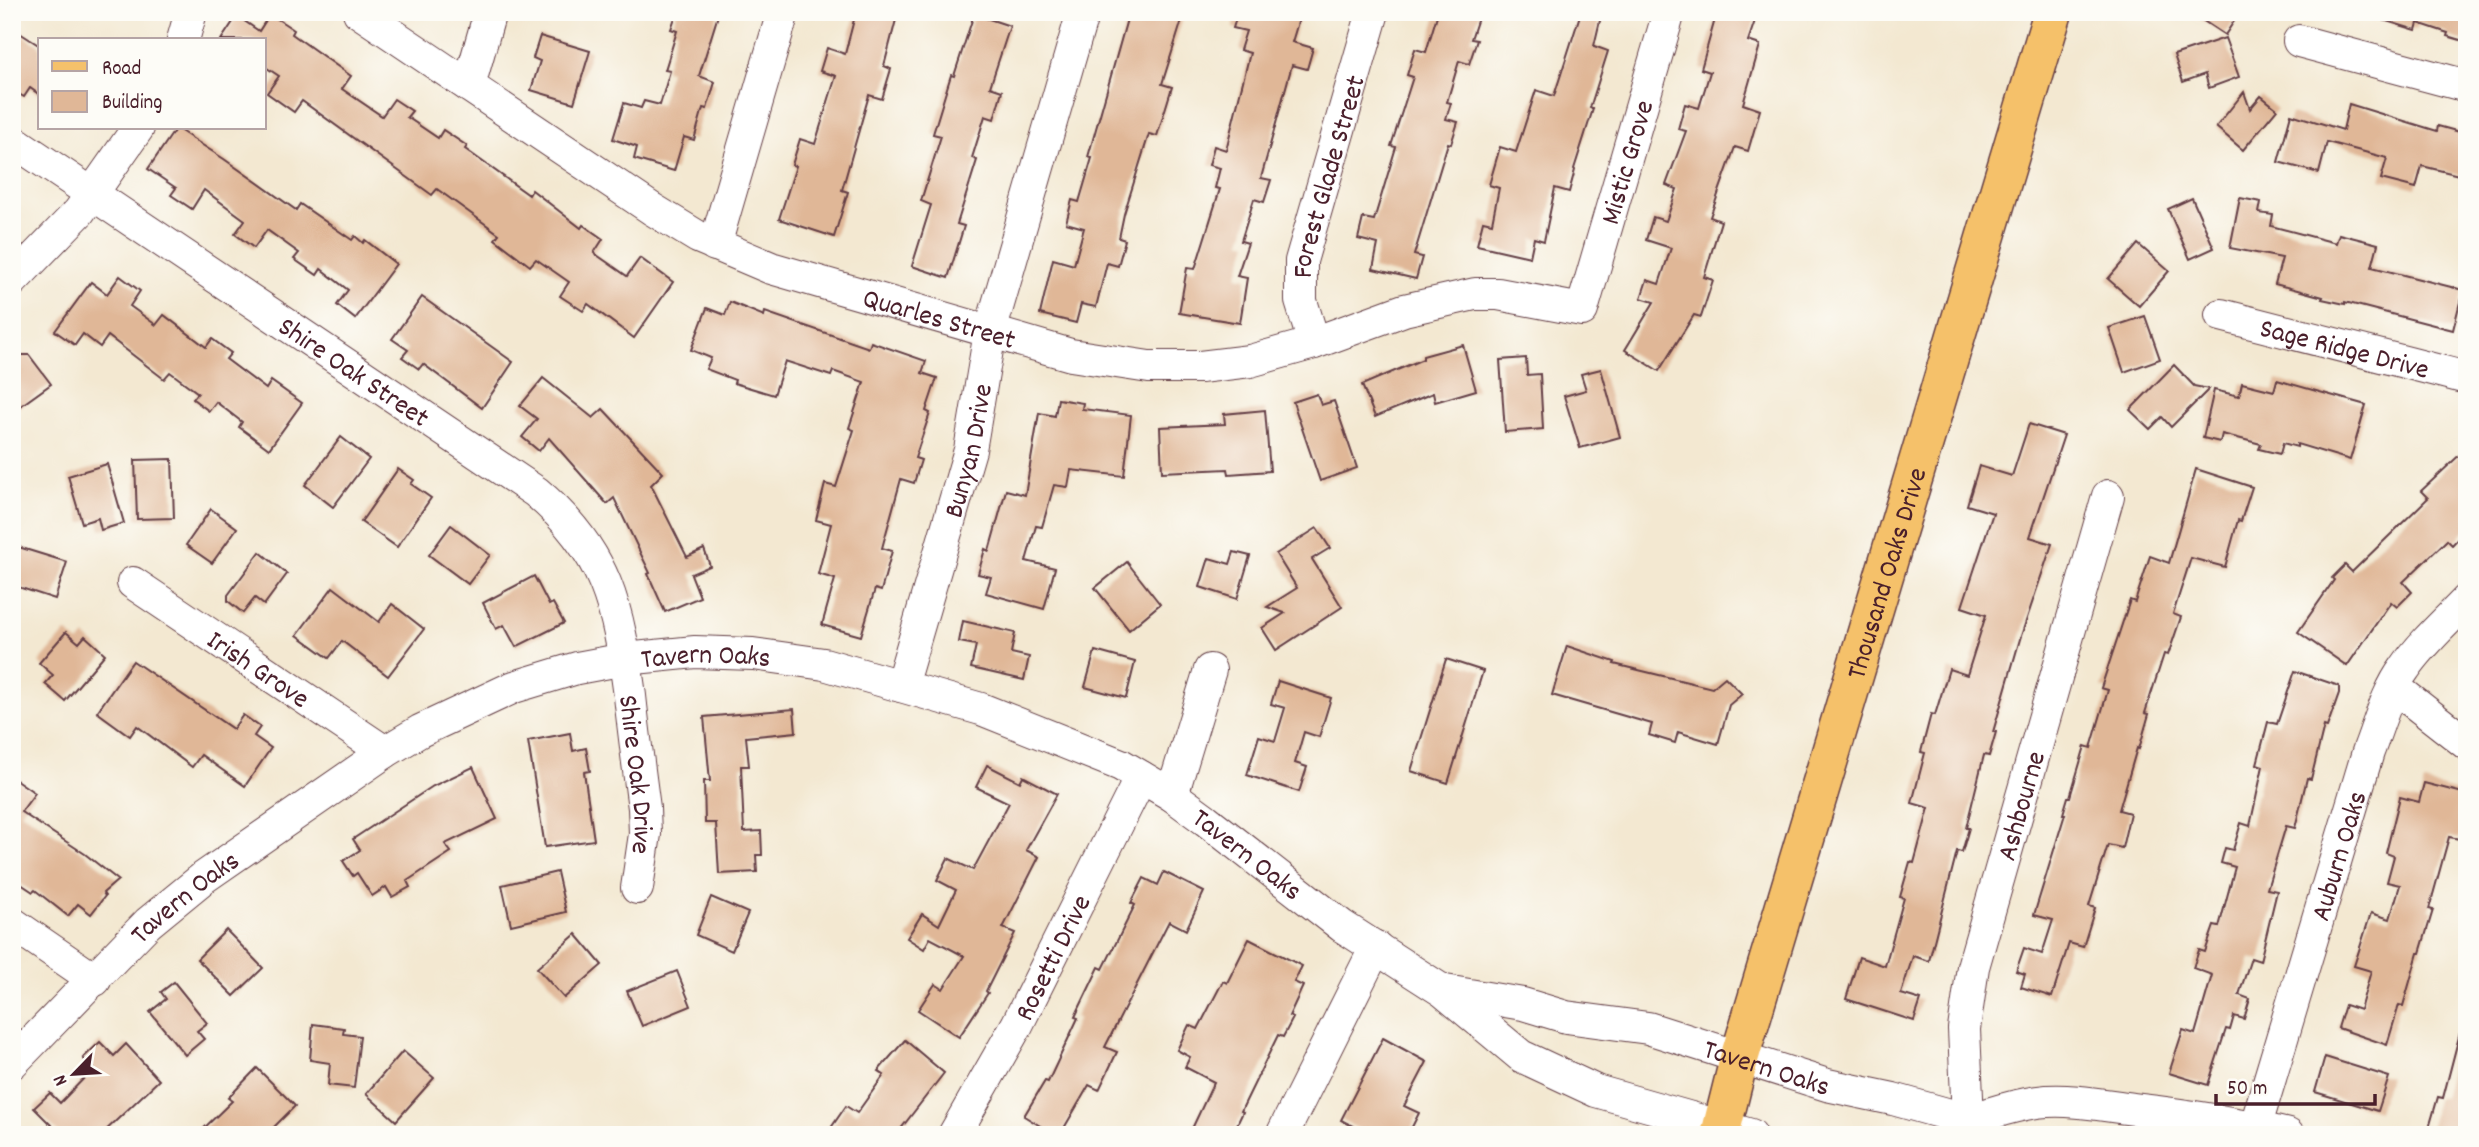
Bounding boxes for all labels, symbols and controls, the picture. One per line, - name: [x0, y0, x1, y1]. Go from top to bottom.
- legend: [38, 38, 266, 130]
- text: Road: [102, 55, 141, 85]
- street label: Forest Glade Street: [1285, 71, 1379, 278]
- text: Building: [102, 89, 162, 119]
- street label: Mistic Grove: [1593, 96, 1667, 230]
- street label: Quarles Street: [857, 281, 1020, 363]
- street label: Shire Oak Street: [268, 309, 436, 440]
- street label: Sage Ridge Drive: [2255, 311, 2433, 392]
- street label: Bunyan Drive: [936, 381, 1006, 523]
- street label: Thousand Oaks Drive: [1839, 464, 1940, 685]
- street label: Irish Grove: [197, 623, 316, 721]
- street label: Tavern Oaks: [639, 637, 773, 682]
- street label: Shire Oak Drive: [605, 693, 660, 857]
- street label: Ashbourne: [1989, 747, 2059, 866]
- street label: Auburn Oaks: [2303, 787, 2380, 927]
- street label: Tavern Oaks: [1182, 801, 1309, 913]
- street label: Tavern Oaks: [123, 843, 249, 955]
- street label: Rosetti Drive: [1007, 889, 1104, 1029]
- street label: Tavern Oaks: [1698, 1032, 1834, 1110]
- north arrow: [38, 1038, 108, 1108]
- scale bar: [2216, 1063, 2376, 1107]
- text: N: [48, 1070, 76, 1090]
- text: 50 m: [2227, 1075, 2267, 1105]

